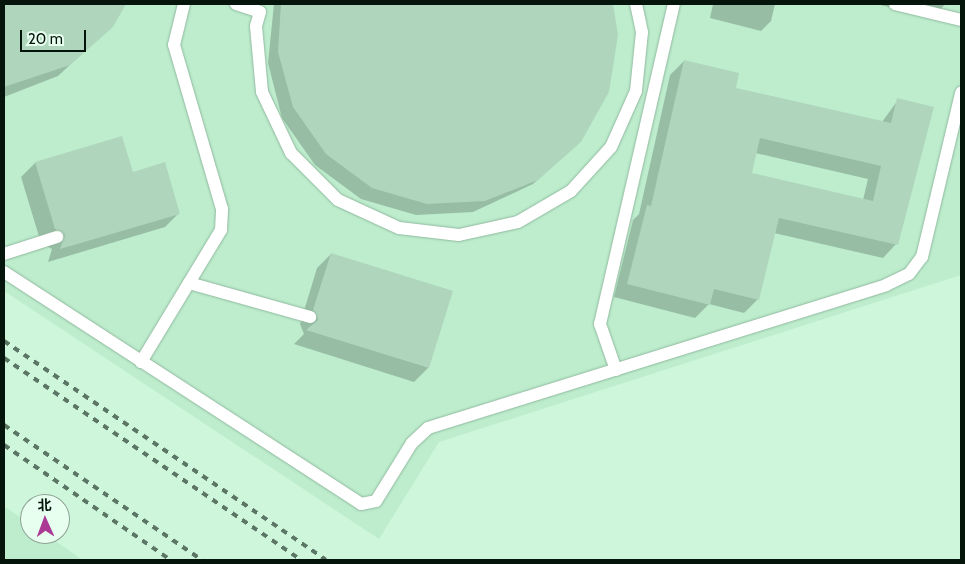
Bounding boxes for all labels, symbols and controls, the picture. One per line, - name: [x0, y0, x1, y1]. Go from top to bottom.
- scale bar: [22, 20, 89, 52]
- text: 20 m: [28, 30, 63, 48]
- north arrow: [20, 494, 70, 544]
- text: 北: [37, 496, 52, 514]

